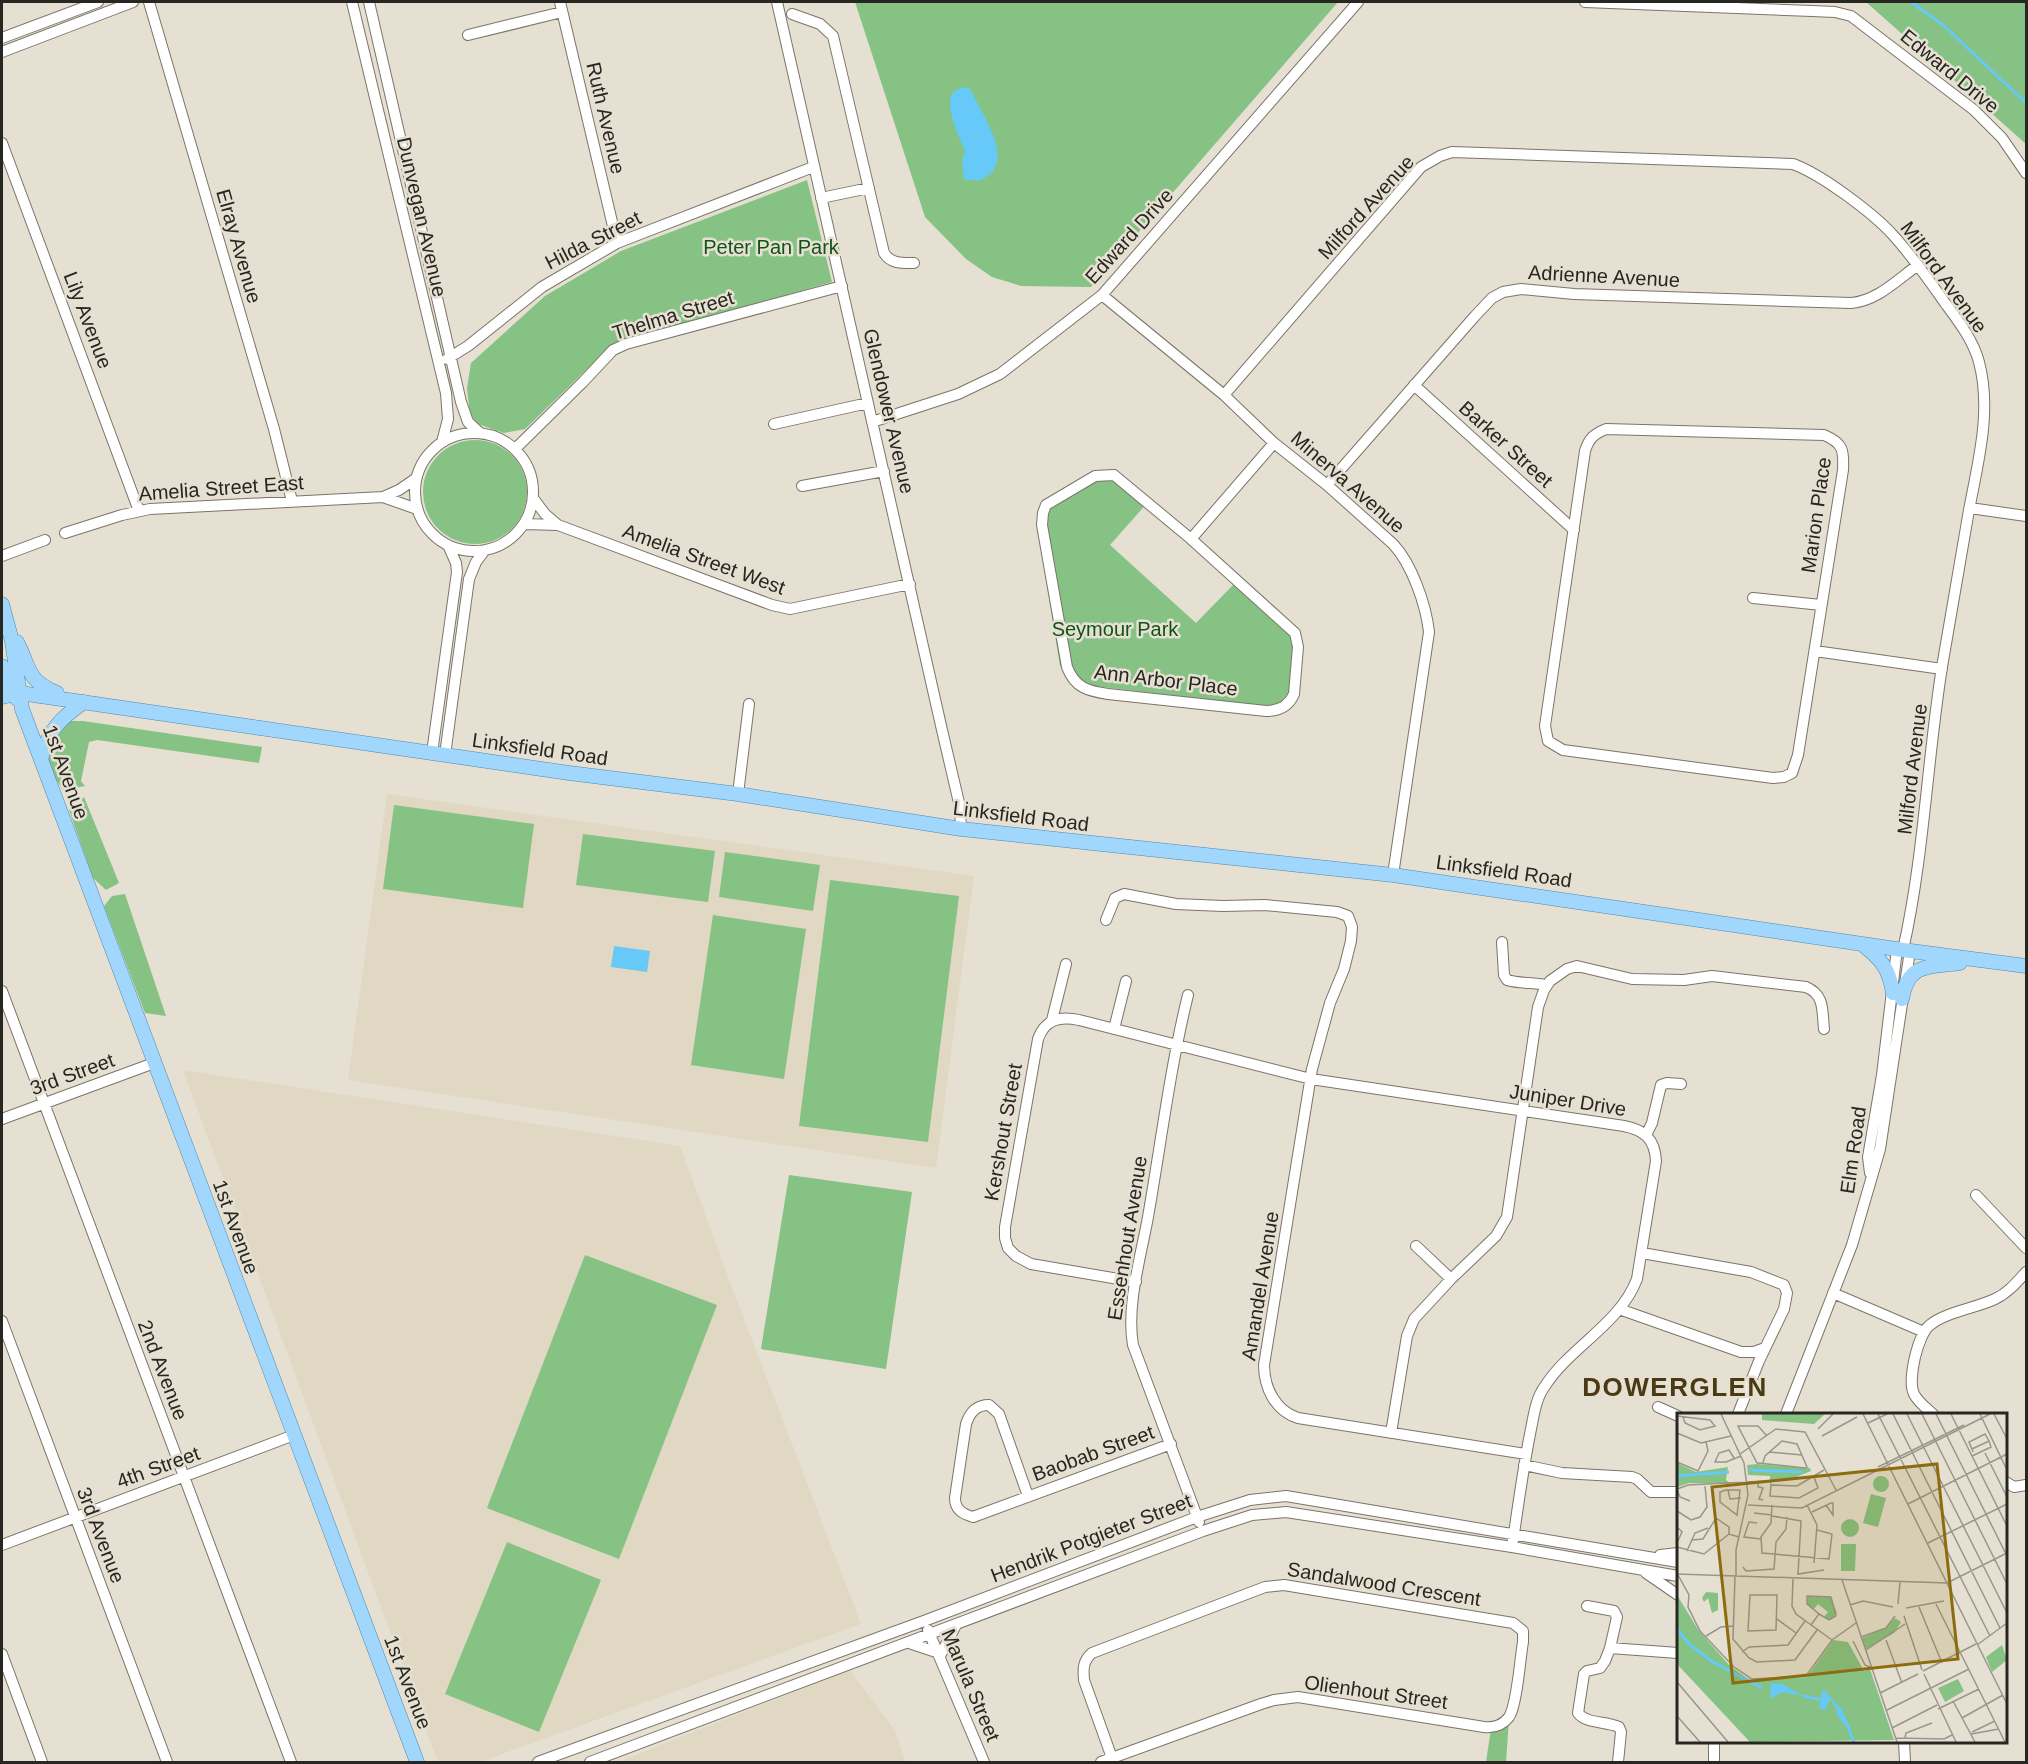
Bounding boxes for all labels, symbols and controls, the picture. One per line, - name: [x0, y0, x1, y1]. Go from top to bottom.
- street label: Edward Drive: [1896, 25, 2004, 117]
- street label: Ruth Avenue: [582, 60, 630, 176]
- street label: Dunvegan Avenue: [393, 135, 451, 299]
- street label: Milford Avenue: [1314, 151, 1418, 263]
- street label: Edward Drive: [1081, 184, 1177, 288]
- street label: Elray Avenue: [212, 186, 266, 306]
- street label: Hilda Street: [541, 206, 645, 274]
- street label: Milford Avenue: [1896, 217, 1992, 337]
- park label: Peter Pan Park: [703, 236, 840, 258]
- street label: Adrienne Avenue: [1528, 261, 1680, 291]
- street label: Lily Avenue: [59, 268, 117, 372]
- street label: Thelma Street: [610, 286, 737, 344]
- street label: Glendower Avenue: [859, 326, 919, 496]
- street label: Barker Street: [1455, 396, 1557, 492]
- street label: Minerva Avenue: [1287, 427, 1409, 537]
- street label: Marion Place: [1797, 456, 1835, 574]
- street label: Amelia Street East: [138, 471, 305, 505]
- street label: Amelia Street West: [620, 519, 788, 599]
- park label: Seymour Park: [1052, 618, 1179, 640]
- street label: Ann Arbor Place: [1093, 660, 1239, 700]
- street label: Milford Avenue: [1893, 702, 1931, 836]
- street label: 1st Avenue: [39, 722, 93, 822]
- street label: Linksfield Road: [471, 729, 609, 769]
- street label: Linksfield Road: [952, 797, 1090, 835]
- street label: Linksfield Road: [1435, 851, 1573, 891]
- street label: 3rd Street: [27, 1048, 117, 1099]
- street label: Kershout Street: [980, 1061, 1026, 1202]
- street label: Juniper Drive: [1508, 1080, 1628, 1120]
- street label: Elm Road: [1836, 1105, 1870, 1195]
- street label: Essenhout Avenue: [1103, 1154, 1151, 1322]
- street label: 1st Avenue: [209, 1177, 263, 1277]
- street label: Amandel Avenue: [1237, 1210, 1283, 1362]
- street label: 2nd Avenue: [134, 1317, 192, 1423]
- district label: DOWERGLEN: [1582, 1372, 1768, 1402]
- inset map: [1677, 1413, 2007, 1743]
- street label: Baobab Street: [1029, 1421, 1157, 1485]
- street label: 4th Street: [113, 1442, 203, 1492]
- street label: 3rd Avenue: [73, 1484, 129, 1586]
- street label: Hendrik Potgieter Street: [987, 1489, 1195, 1587]
- street label: Sandalwood Crescent: [1286, 1558, 1483, 1610]
- street label: Marula Street: [937, 1625, 1005, 1745]
- street label: 1st Avenue: [380, 1632, 436, 1732]
- street label: Olienhout Street: [1303, 1671, 1450, 1713]

